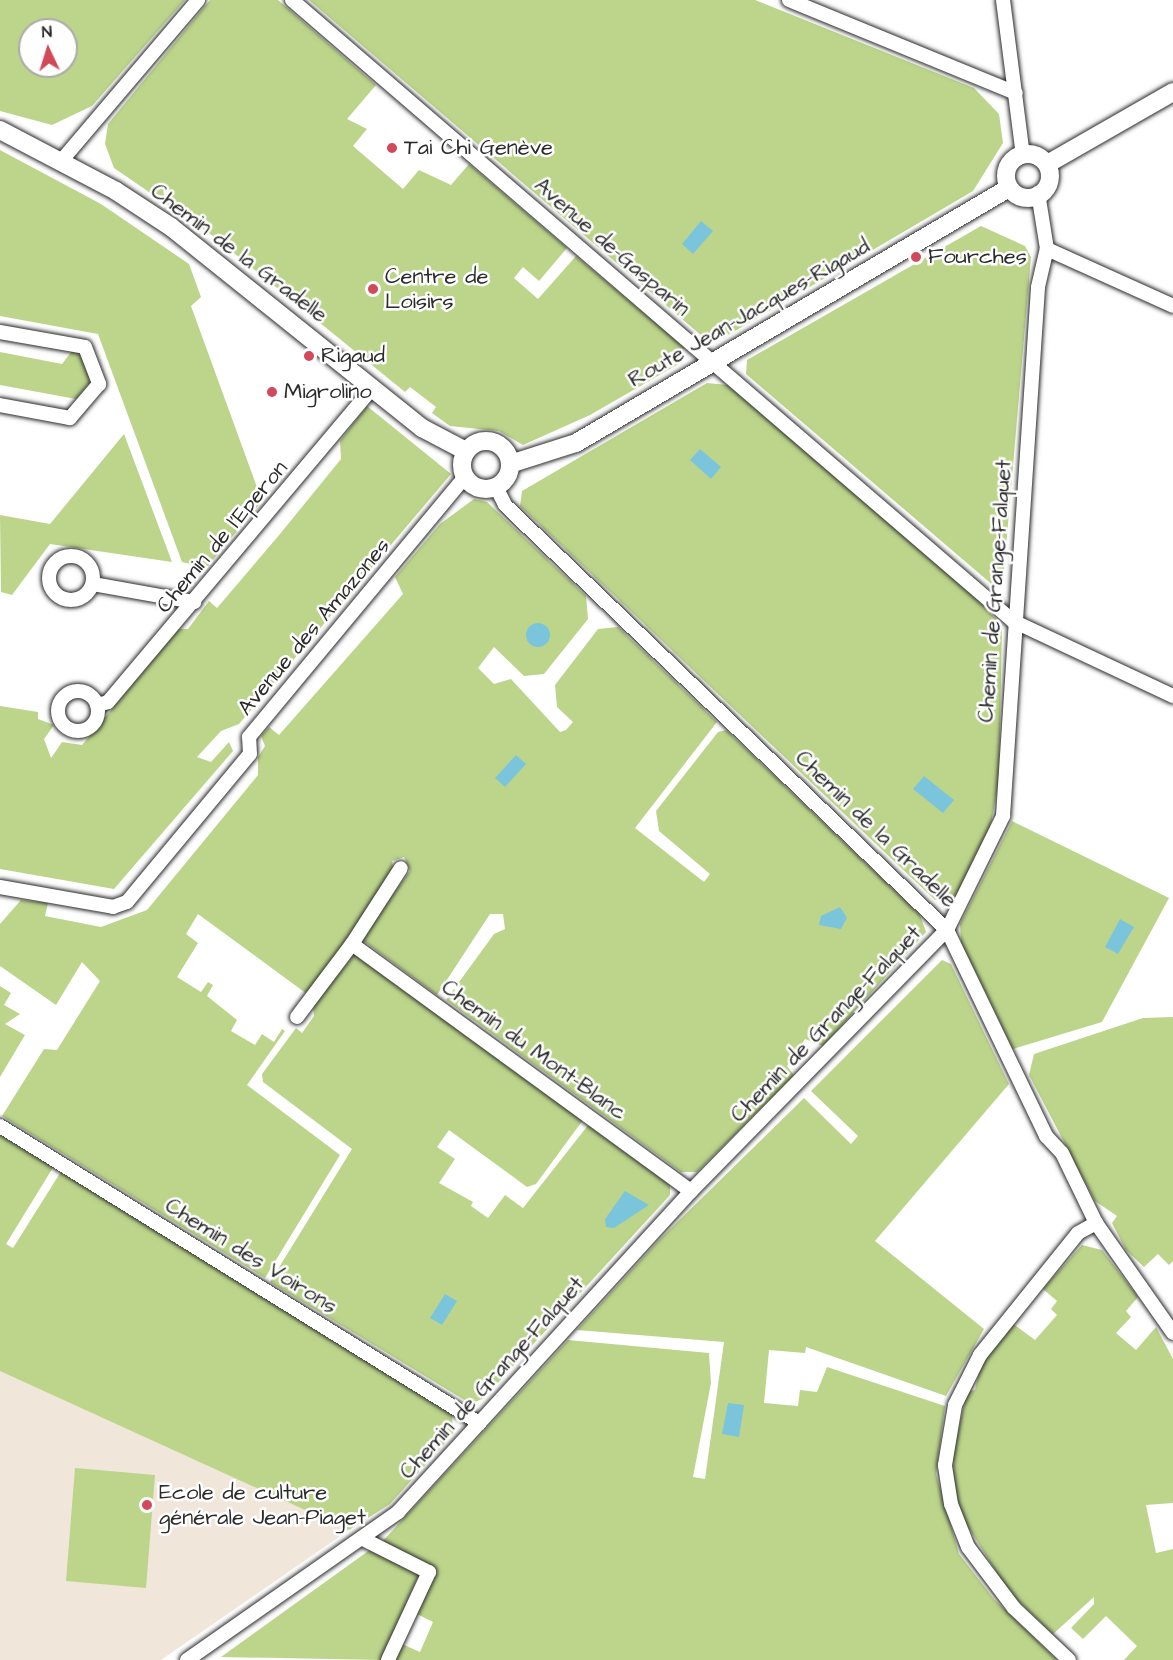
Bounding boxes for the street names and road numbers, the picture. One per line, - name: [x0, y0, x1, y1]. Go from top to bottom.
- street label: Avenue de-Gasparin: [529, 172, 695, 322]
- street label: Chemin de la Gradelle: [145, 178, 333, 328]
- street label: Route Jean-Jacques-Rigaud: [624, 233, 874, 393]
- street label: Chemin de l'Eperon: [151, 456, 293, 618]
- street label: Chemin de Grange-Falquet: [973, 459, 1017, 723]
- street label: Avenue des Amazones: [232, 533, 396, 721]
- street label: Chemin de la Gradelle: [790, 745, 962, 913]
- street label: Chemin de Grange-Falquet: [725, 920, 927, 1128]
- street label: Chemin du Mont-Blanc: [436, 974, 632, 1126]
- street label: Chemin des Voirons: [160, 1192, 342, 1320]
- street label: Chemin de Grange-Falquet: [394, 1271, 590, 1485]

